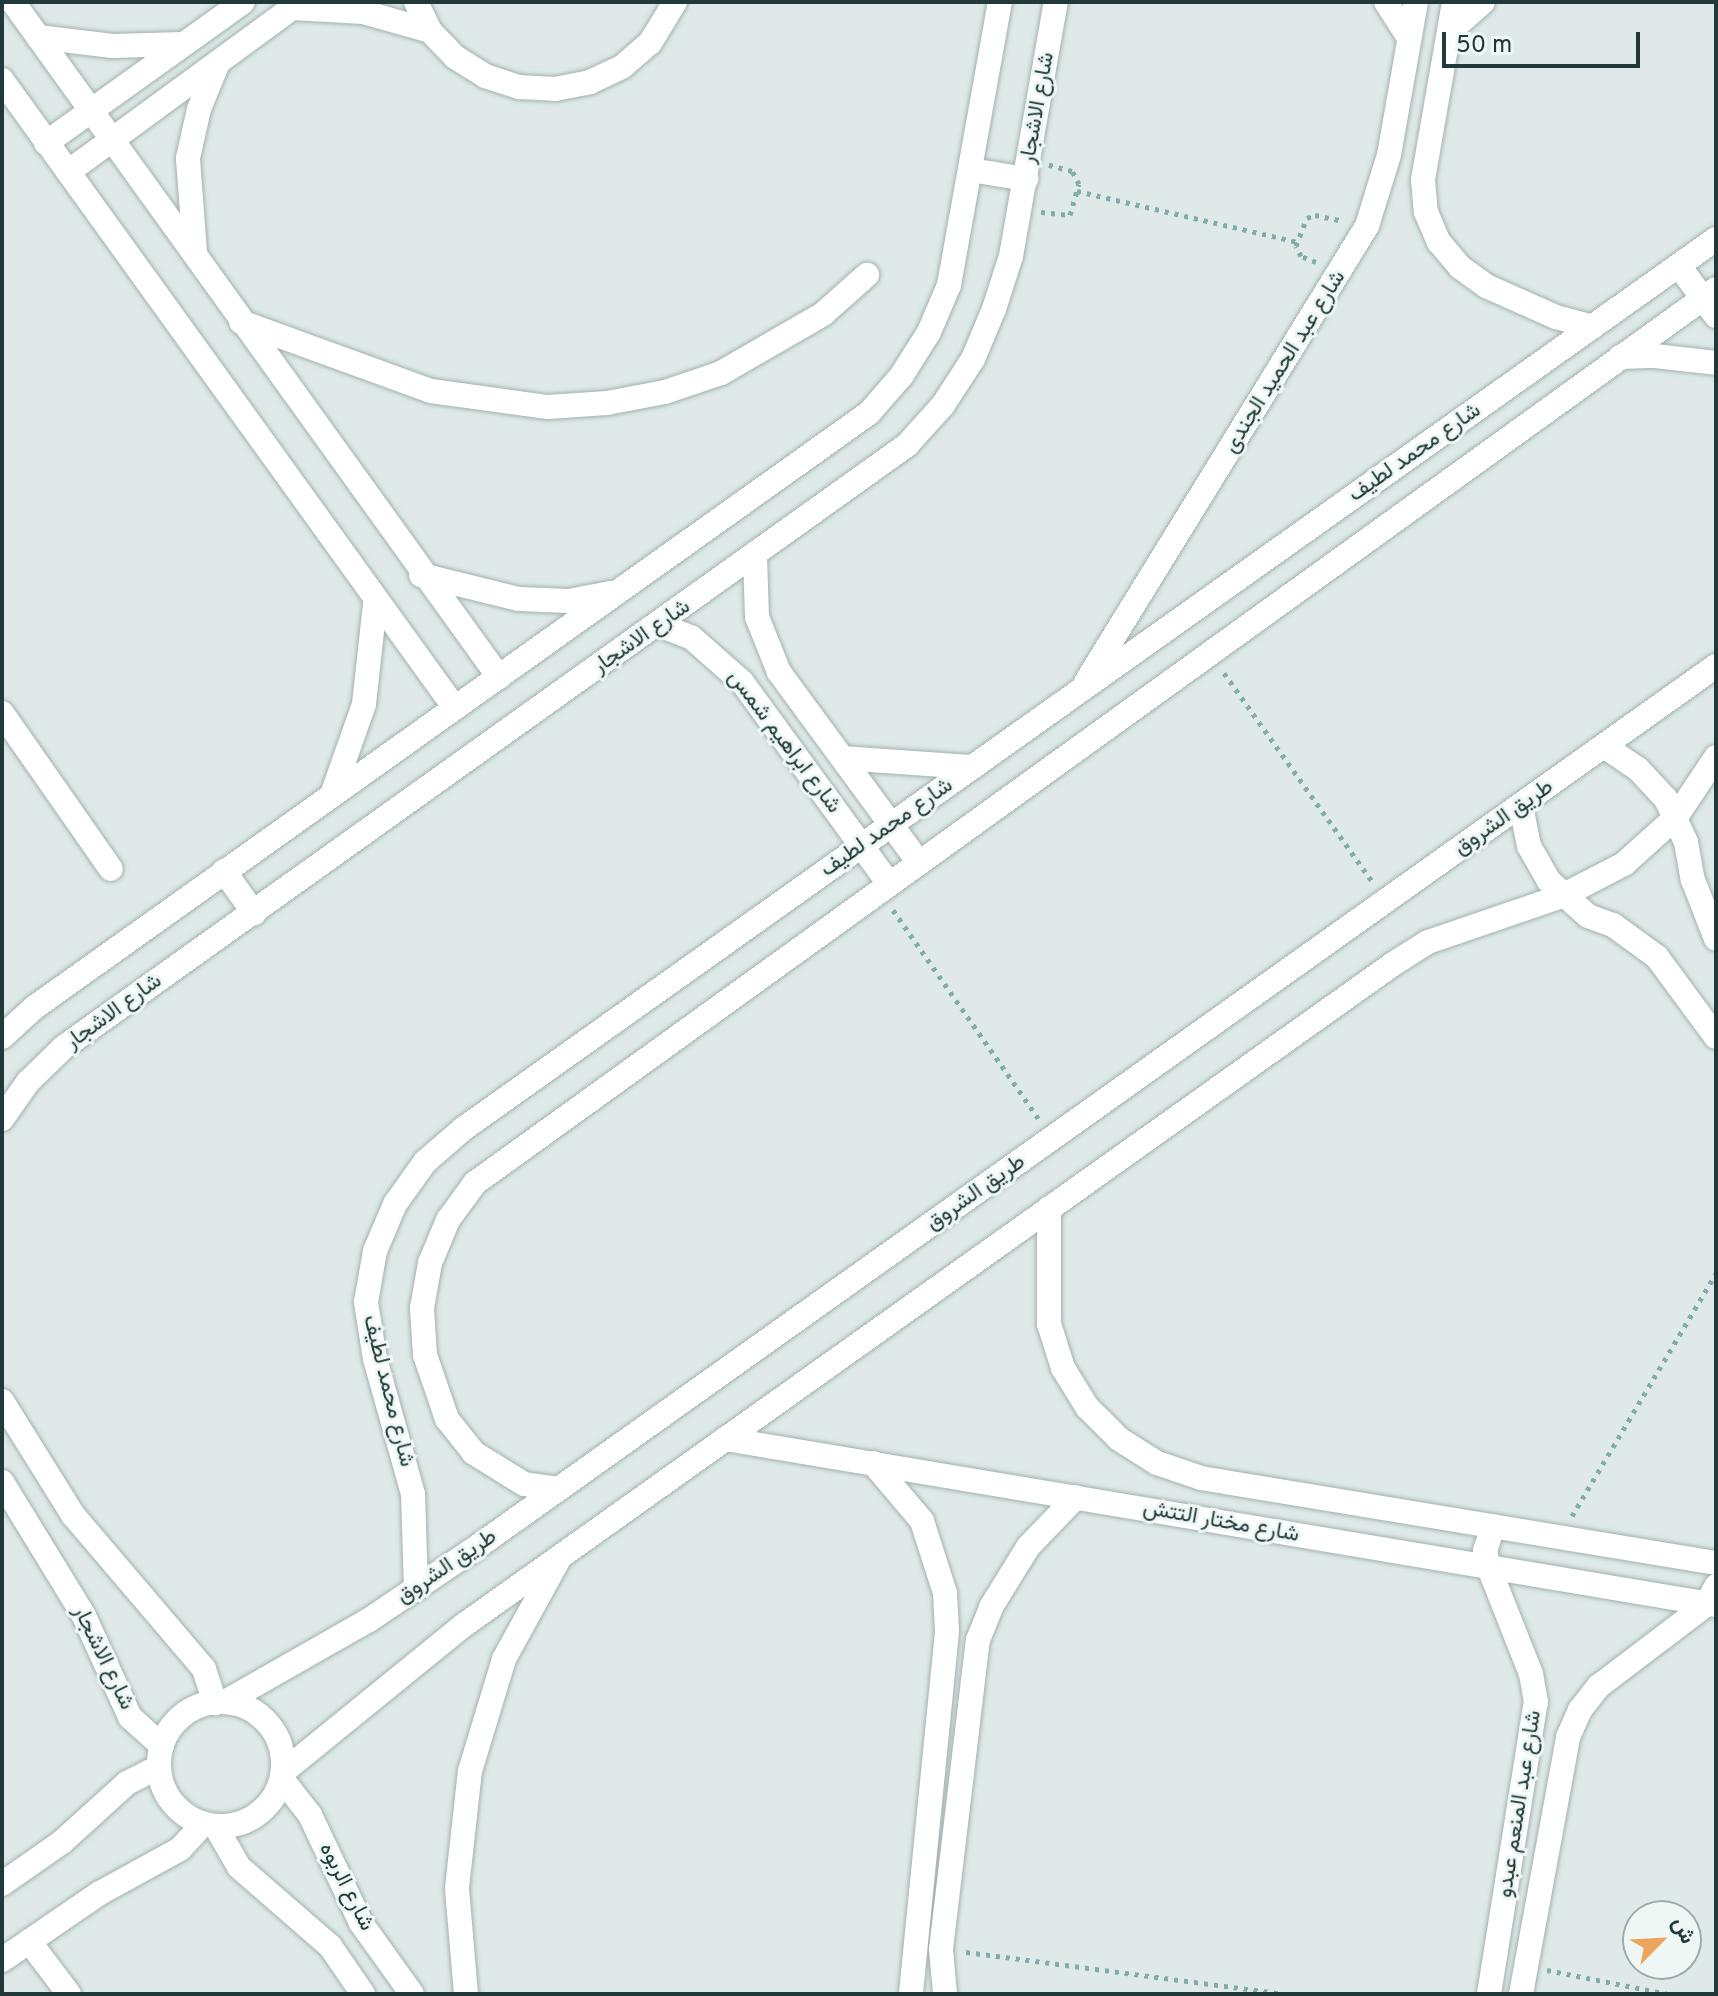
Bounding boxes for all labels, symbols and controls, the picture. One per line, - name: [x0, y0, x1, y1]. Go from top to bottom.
- scale bar: [1446, 16, 1644, 66]
- text: 50 m: [1456, 31, 1512, 61]
- street label: شارع الاشجار: [1015, 50, 1061, 166]
- street label: شارع عبد الحميد الجندى: [1218, 266, 1352, 458]
- street label: شارع محمد لطيف: [1344, 398, 1486, 508]
- street label: شارع الاشجار: [588, 594, 696, 680]
- street label: شارع ابراهيم شمس: [722, 665, 846, 819]
- street label: شارع محمد لطيف: [816, 773, 958, 883]
- street label: طريق الشروق: [1449, 774, 1559, 862]
- street label: شارع الاشجار: [61, 968, 167, 1056]
- street label: طريق الشروق: [921, 1149, 1031, 1237]
- street label: شارع محمد لطيف: [356, 1312, 420, 1470]
- street label: شارع مختار التتش: [1141, 1495, 1301, 1549]
- street label: طريق الشروق: [392, 1524, 502, 1610]
- street label: شارع الاشجار: [66, 1602, 140, 1714]
- street label: شارع عبد المنعم عبدو: [1492, 1709, 1548, 1899]
- street label: شارع الربوه: [313, 1839, 379, 1935]
- north arrow: [1622, 1900, 1702, 1980]
- text: ش: [1665, 1913, 1700, 1948]

